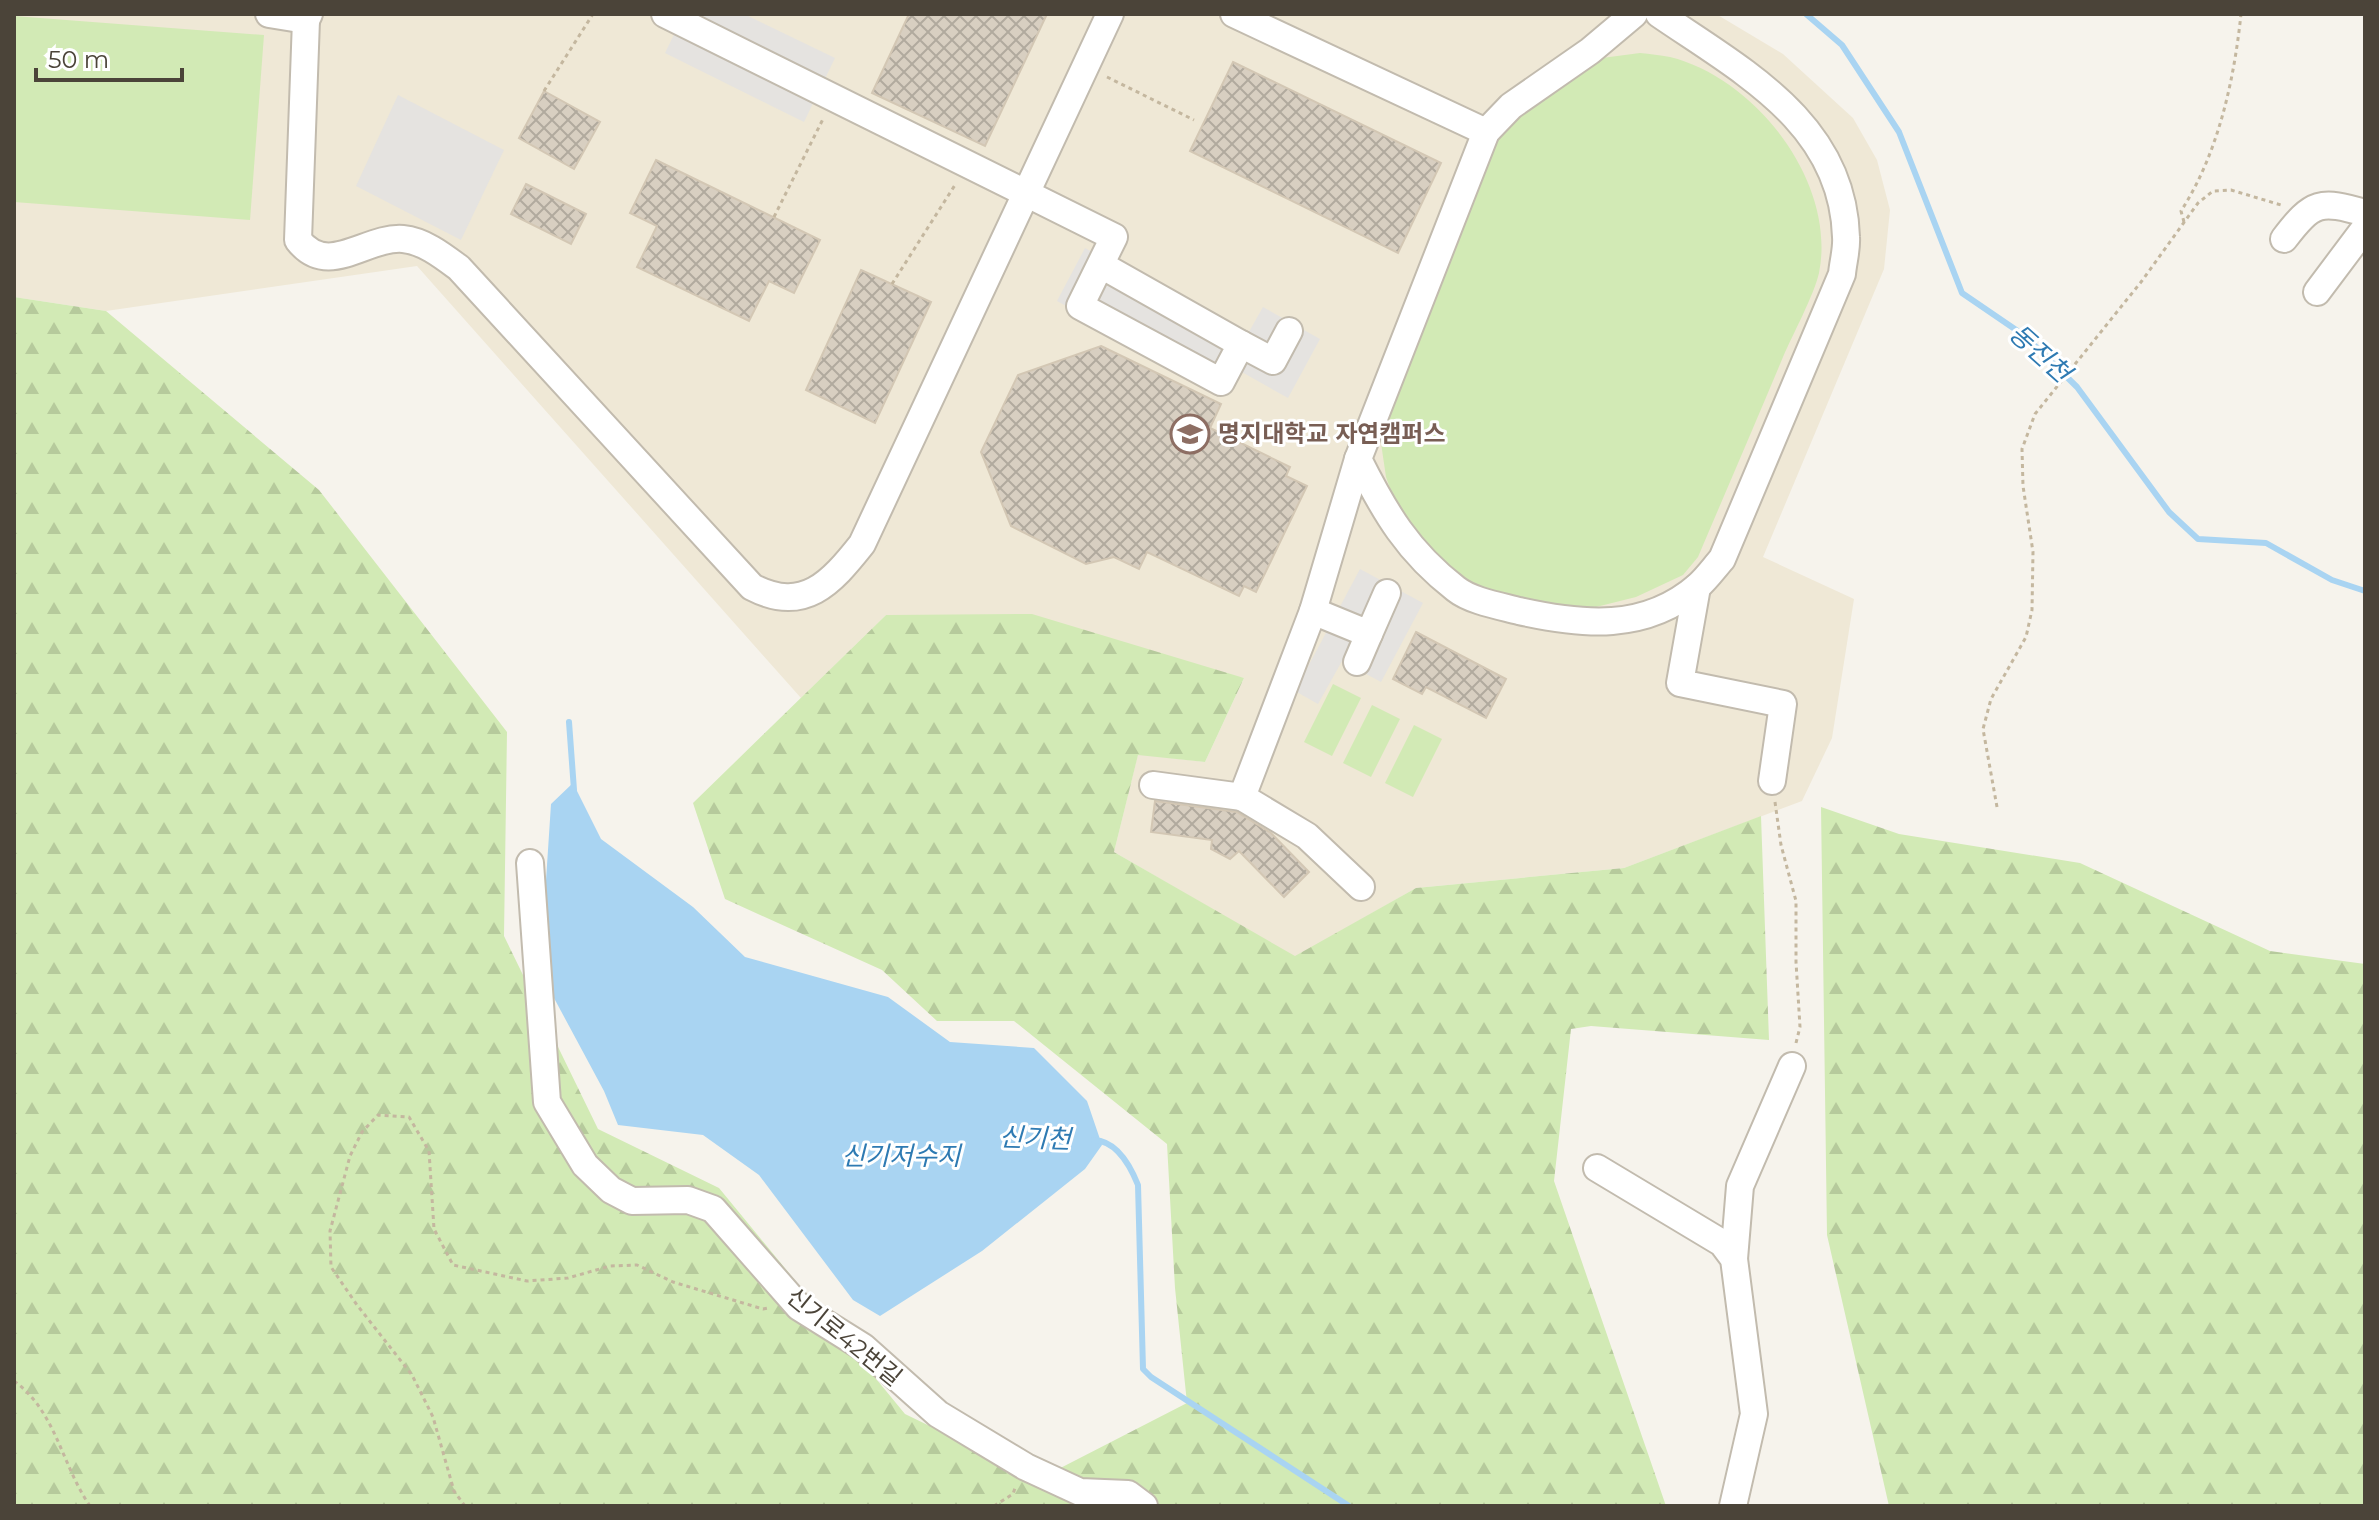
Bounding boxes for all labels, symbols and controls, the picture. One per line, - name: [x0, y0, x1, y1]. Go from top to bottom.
- scale bar: [36, 32, 182, 82]
- text: 50 m: [48, 45, 109, 74]
- water label: 동진천: [2003, 317, 2080, 391]
- school or university icon: 명지대학교 자연캠퍼스: [1169, 413, 1211, 455]
- place label: 명지대학교 자연캠퍼스: [1218, 419, 1446, 448]
- water label: 신기천: [999, 1121, 1074, 1155]
- water label: 신기저수지: [841, 1140, 963, 1172]
- street label: 신기로42번길: [781, 1281, 908, 1392]

